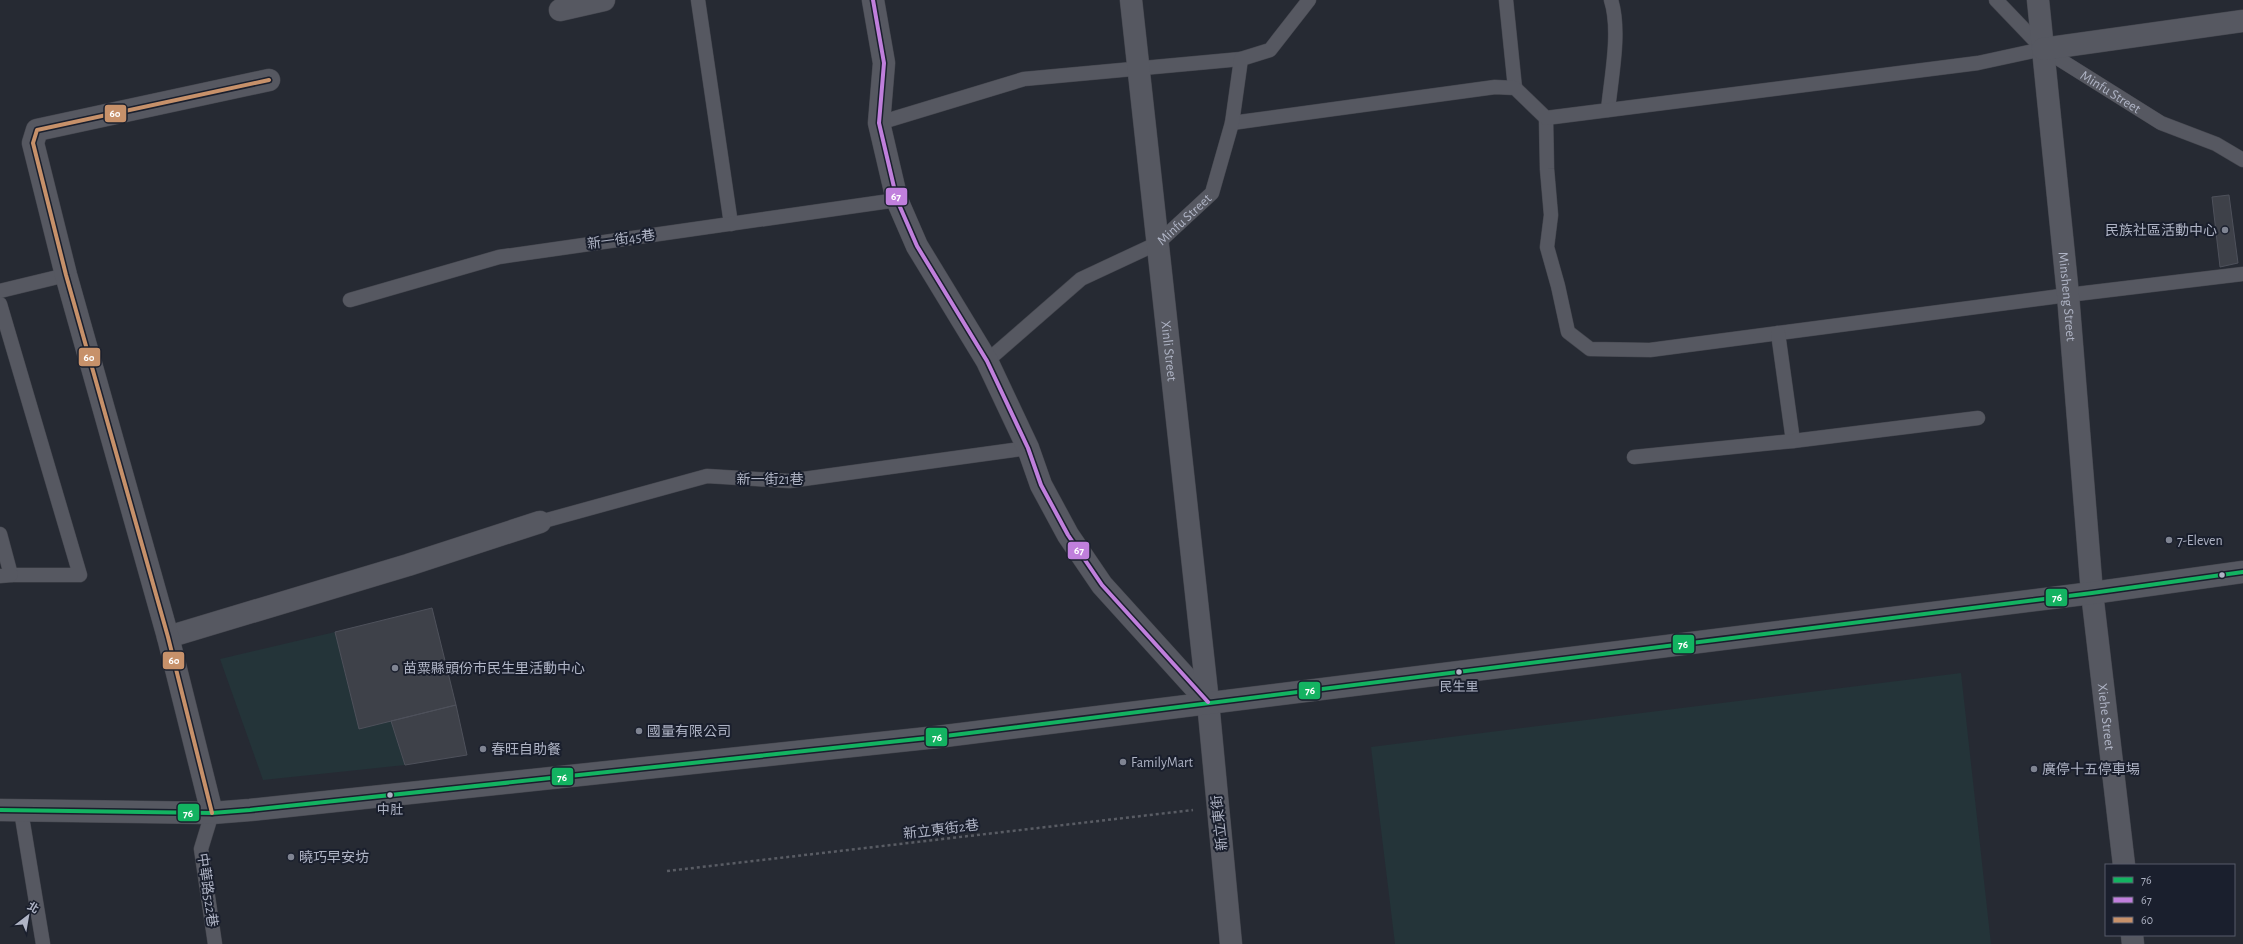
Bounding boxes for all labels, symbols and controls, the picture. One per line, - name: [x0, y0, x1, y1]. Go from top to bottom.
- street label: Minfu Street: [2078, 68, 2143, 117]
- line badge: 60: [104, 104, 127, 123]
- text: 60: [109, 108, 121, 119]
- line badge: 67: [885, 187, 908, 206]
- text: 67: [891, 191, 901, 202]
- street label: Minfu Street: [1155, 191, 1215, 248]
- place label: 民族社區活動中心: [2105, 223, 2217, 238]
- marker: 民族社區活動中心: [2220, 225, 2230, 235]
- street label: 新一街45巷: [586, 227, 656, 252]
- street label: Minsheng Street: [2056, 251, 2078, 342]
- street label: Xinli Street: [1158, 320, 1179, 383]
- line badge: 60: [78, 347, 101, 367]
- text: 60: [83, 352, 95, 363]
- street label: 新一街21巷: [736, 472, 804, 487]
- place label: 7-Eleven: [2177, 534, 2223, 548]
- marker: 7-Eleven: [2164, 535, 2174, 545]
- line badge: 67: [1067, 541, 1090, 560]
- text: 67: [1074, 545, 1084, 556]
- unlabelled marker: [2217, 570, 2227, 580]
- line badge: 76: [2045, 588, 2068, 607]
- text: 76: [2052, 592, 2062, 603]
- line badge: 76: [1672, 634, 1695, 654]
- text: 76: [1678, 639, 1688, 650]
- line badge: 60: [162, 651, 185, 670]
- text: 60: [168, 655, 180, 666]
- place label: 苗粟縣頭份巿民生里活動中心: [403, 661, 585, 676]
- marker: 苗粟縣頭份巿民生里活動中心: [390, 663, 400, 673]
- marker: 民生里: [1454, 667, 1464, 677]
- place label: 民生里: [1439, 680, 1479, 694]
- line badge: 76: [1298, 681, 1321, 700]
- street label: Xiehe Street: [2095, 683, 2116, 752]
- text: 76: [1305, 685, 1315, 696]
- place label: 國量有限公司: [647, 724, 731, 739]
- marker: 國量有限公司: [634, 726, 644, 736]
- line badge: 76: [925, 727, 948, 747]
- text: 76: [932, 732, 942, 743]
- place label: 春旺自助餐: [491, 742, 561, 757]
- marker: 春旺自助餐: [478, 744, 488, 754]
- place label: FamilyMart: [1131, 756, 1193, 770]
- marker: FamilyMart: [1118, 757, 1128, 767]
- place label: 廣停十五停車場: [2042, 762, 2140, 777]
- marker: 廣停十五停車場: [2029, 764, 2039, 774]
- line badge: 76: [551, 767, 574, 786]
- text: 76: [557, 772, 567, 783]
- marker: 中肚: [385, 790, 395, 800]
- street label: 新立東街: [1209, 794, 1230, 852]
- line badge: 76: [177, 803, 200, 822]
- place label: 中肚: [377, 803, 403, 817]
- text: 76: [183, 808, 193, 819]
- street label: 新立東街2巷: [902, 817, 980, 842]
- place label: 曉巧早安坊: [299, 849, 369, 865]
- street label: 中華路522巷: [195, 852, 220, 928]
- marker: 曉巧早安坊: [286, 852, 296, 862]
- legend: [2105, 864, 2235, 936]
- text: 76: [2141, 874, 2152, 886]
- text: 67: [2141, 894, 2152, 906]
- north arrow: [8, 896, 48, 936]
- text: 北: [25, 900, 40, 915]
- text: 60: [2141, 914, 2153, 926]

